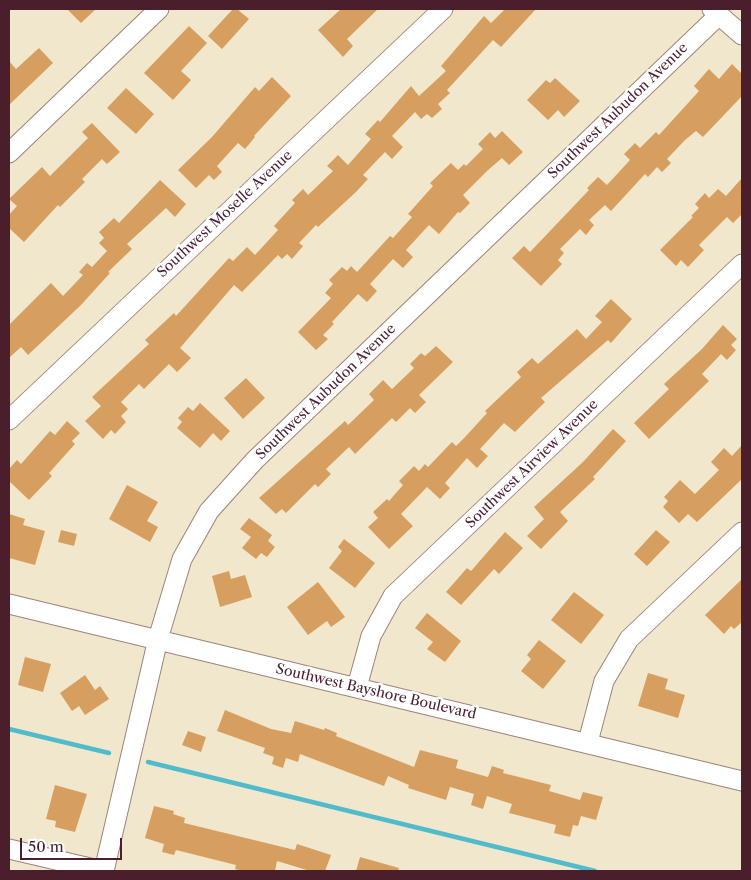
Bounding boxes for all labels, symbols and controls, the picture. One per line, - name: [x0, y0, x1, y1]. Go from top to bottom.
- street label: Southwest Aubudon Avenue: [545, 40, 691, 182]
- street label: Southwest Moselle Avenue: [154, 147, 296, 281]
- street label: Southwest Aubudon Avenue: [253, 321, 399, 463]
- street label: Southwest Airview Avenue: [462, 396, 602, 532]
- street label: Southwest Bayshore Boulevard: [274, 661, 478, 723]
- scale bar: [22, 828, 125, 860]
- text: 50 m: [28, 837, 64, 856]

